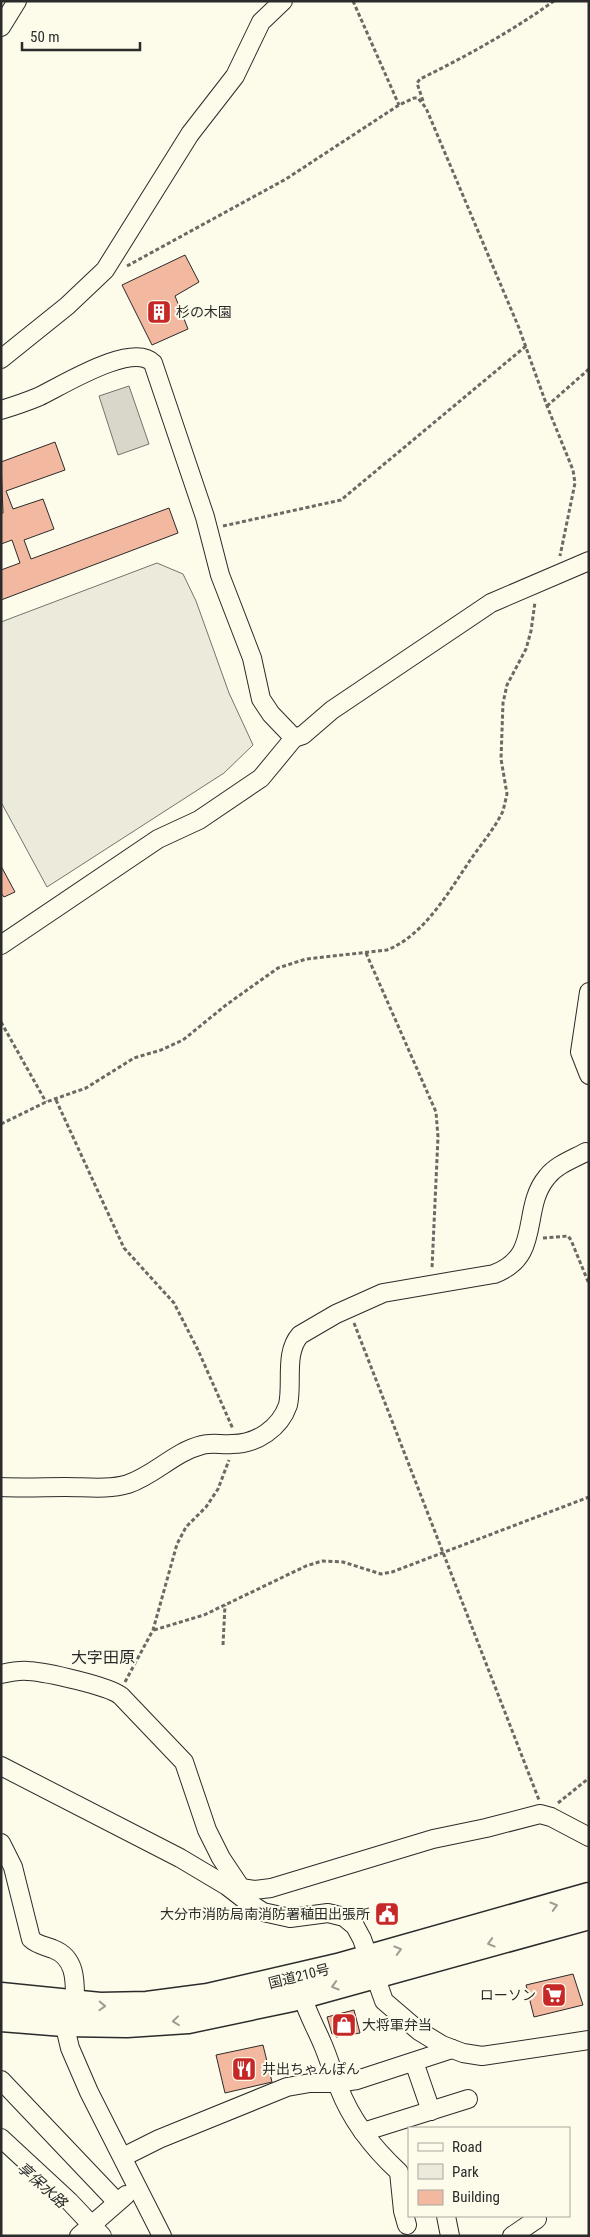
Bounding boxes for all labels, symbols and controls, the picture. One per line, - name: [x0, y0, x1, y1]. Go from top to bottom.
- scale bar: [22, 20, 140, 52]
- text: 50 m: [30, 28, 60, 46]
- building icon: 杉の木園: [146, 299, 172, 325]
- place label: 杉の木園: [176, 304, 232, 320]
- district label: 大字田原: [71, 1648, 135, 1667]
- public building icon: 大分市消防局南消防署稙田出張所: [374, 1901, 400, 1927]
- one-way arrow: [550, 1901, 559, 1912]
- place label: 大分市消防局南消防署稙田出張所: [160, 1906, 370, 1922]
- one-way arrow: [488, 1937, 496, 1947]
- one-way arrow: [393, 1945, 402, 1955]
- street label: 国道210号: [267, 1961, 331, 1991]
- one-way arrow: [331, 1981, 339, 1991]
- supermarket icon: ローソン: [541, 1982, 567, 2008]
- place label: ローソン: [480, 1987, 536, 2003]
- one-way arrow: [98, 2001, 106, 2011]
- shop icon: 大将軍弁当: [331, 2012, 357, 2038]
- one-way arrow: [172, 2015, 180, 2026]
- place label: 大将軍弁当: [362, 2017, 432, 2033]
- restaurant icon: 井出ちゃんぽん: [231, 2056, 257, 2082]
- place label: 井出ちゃんぽん: [262, 2061, 360, 2077]
- legend: [408, 2127, 570, 2217]
- text: Road: [452, 2138, 482, 2156]
- water label: 享保水路: [14, 2158, 72, 2213]
- text: Park: [452, 2163, 479, 2181]
- text: Building: [452, 2188, 500, 2206]

